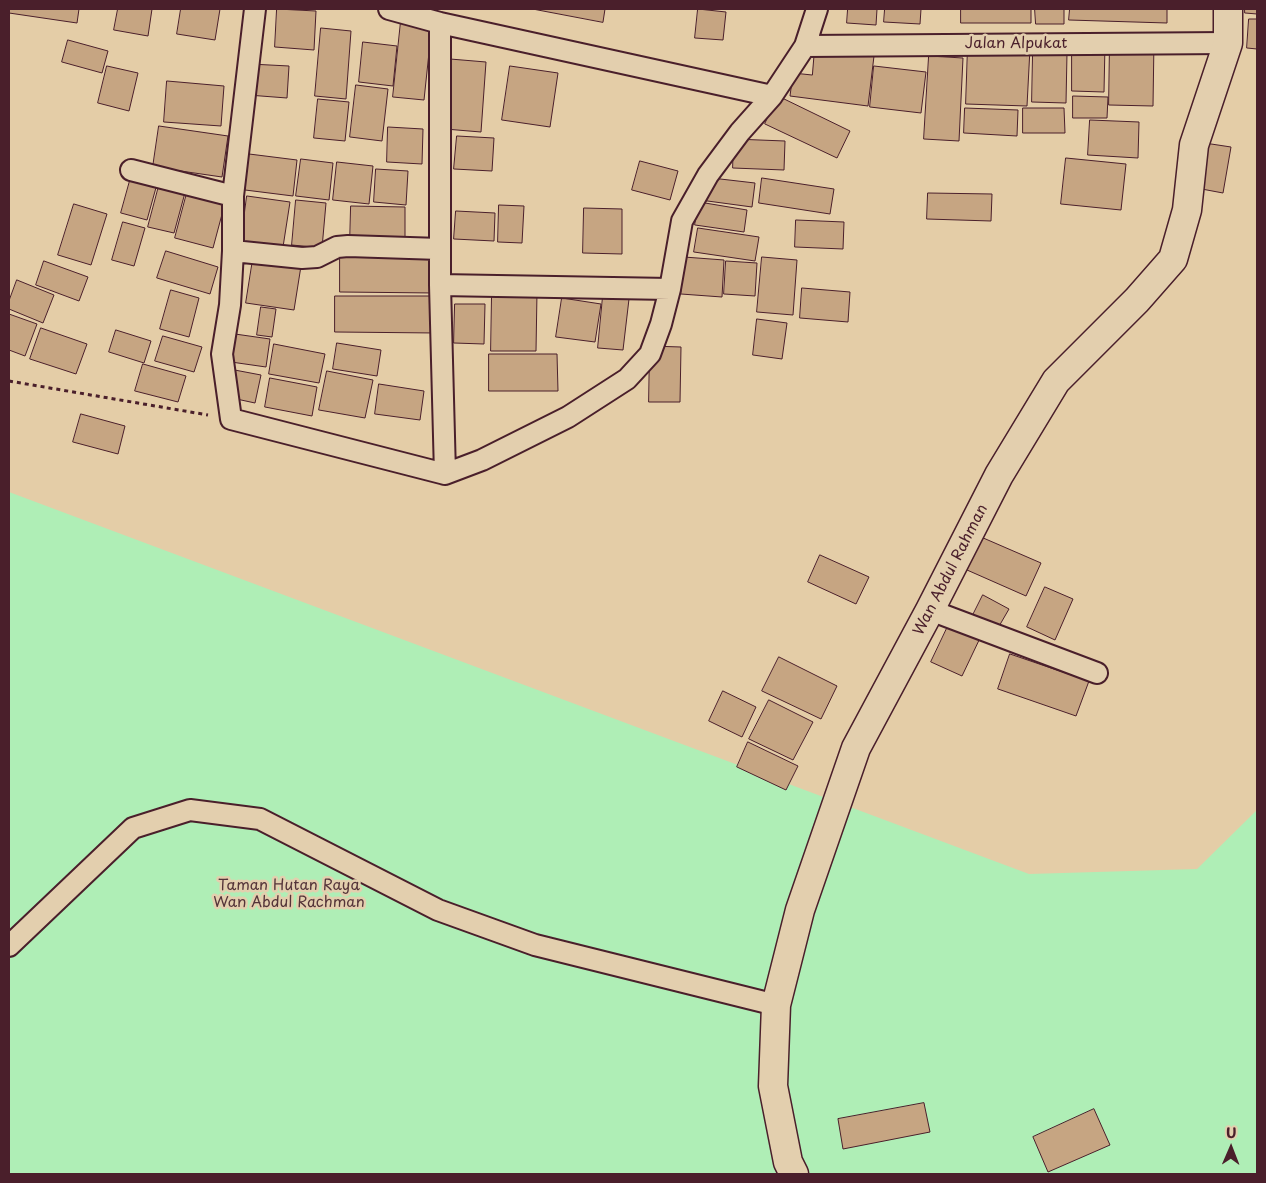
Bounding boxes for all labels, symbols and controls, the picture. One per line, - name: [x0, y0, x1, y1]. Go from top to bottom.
- street label: Jalan Alpukat: [965, 35, 1067, 53]
- street label: Wan Abdul Rahman: [910, 502, 992, 638]
- park label: Taman Hutan Raya Wan Abdul Rachman: [213, 877, 365, 912]
- text: U: [1226, 1122, 1237, 1143]
- north arrow: [1206, 1123, 1256, 1173]

